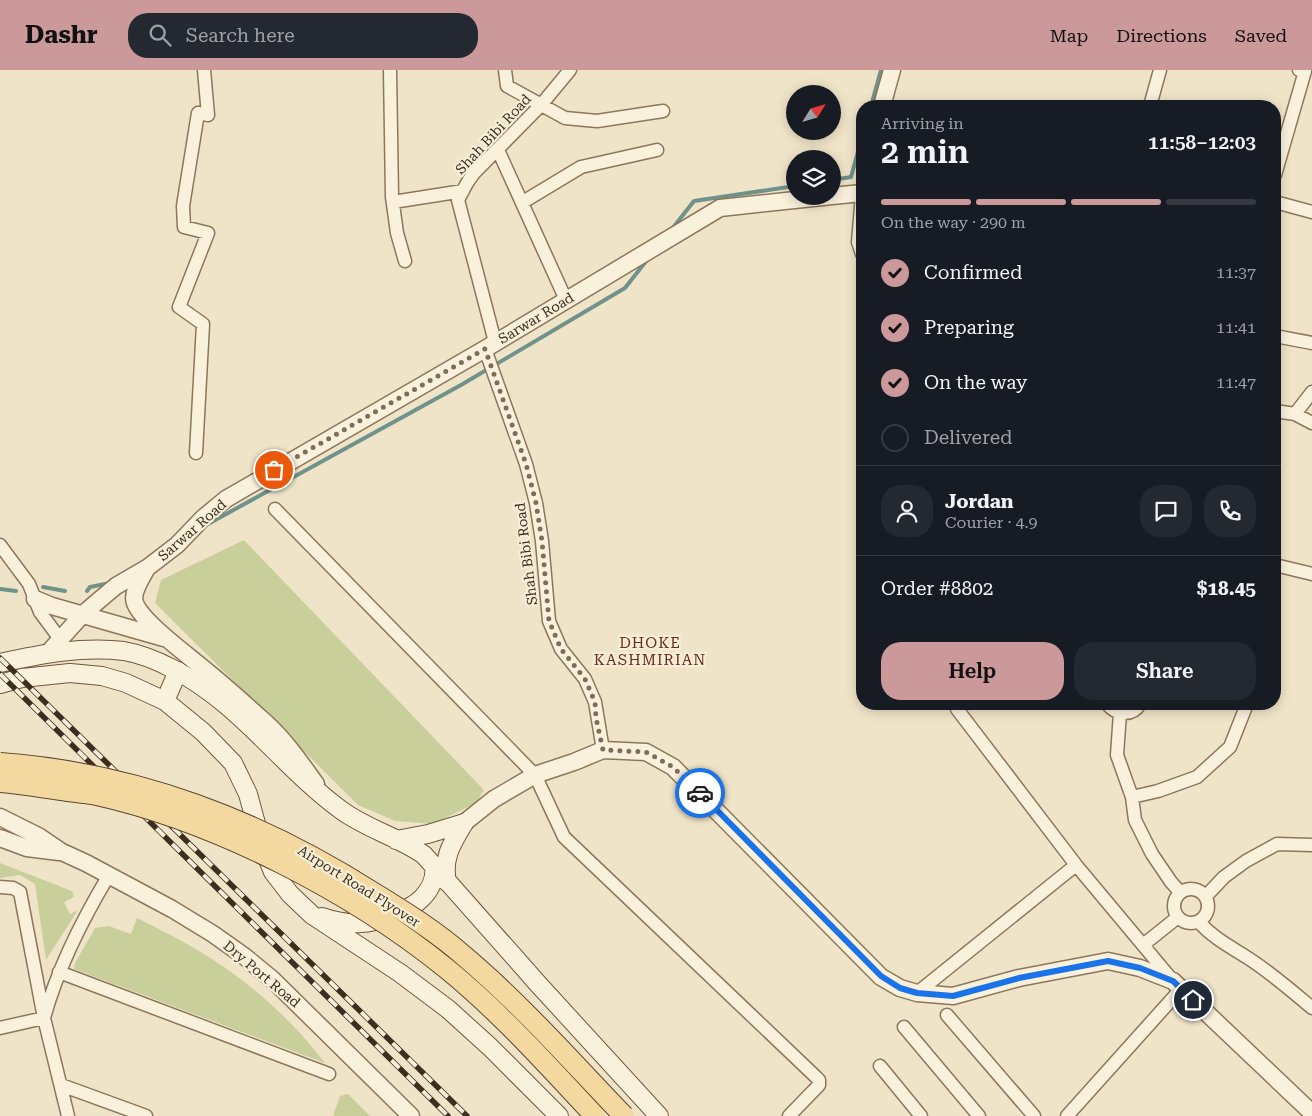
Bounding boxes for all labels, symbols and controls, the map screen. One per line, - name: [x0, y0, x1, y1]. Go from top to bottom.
- search box: [128, 13, 478, 58]
- text: Dashr: [25, 21, 98, 49]
- icon: search: [146, 21, 174, 49]
- text: Search here: [186, 24, 295, 47]
- text: Map: [1050, 25, 1088, 46]
- text: Directions: [1116, 25, 1207, 46]
- text: Saved: [1235, 25, 1287, 46]
- north arrow: [786, 85, 841, 140]
- map controls: [786, 85, 841, 205]
- street label: Shah Bibi Road: [452, 91, 534, 177]
- text: Arriving in: [881, 114, 964, 133]
- text: 11:58–12:03: [1148, 131, 1256, 154]
- text: 2 min: [881, 133, 969, 171]
- button: layers: [786, 150, 841, 205]
- text: On the way · 290 m: [881, 213, 1026, 232]
- icon: check: [881, 259, 909, 287]
- text: Confirmed: [924, 261, 1022, 284]
- text: 11:37: [1216, 263, 1256, 282]
- street label: Sarwar Road: [495, 289, 577, 347]
- icon: check: [881, 314, 909, 342]
- text: Preparing: [924, 316, 1014, 339]
- text: 11:41: [1216, 318, 1256, 337]
- icon: check: [881, 369, 909, 397]
- text: On the way: [924, 371, 1027, 394]
- text: 11:47: [1216, 373, 1256, 392]
- text: Delivered: [924, 426, 1012, 449]
- pin: [253, 449, 295, 491]
- icon: bag: [260, 456, 288, 484]
- button: person: [881, 485, 933, 537]
- button: chat: [1140, 485, 1192, 537]
- button: phone: [1204, 485, 1256, 537]
- text: Jordan: [945, 490, 1014, 513]
- street label: Sarwar Road: [155, 496, 229, 564]
- street label: Shah Bibi Road: [512, 502, 540, 606]
- text: Courier · 4.9: [945, 513, 1038, 532]
- text: Order #8802: [881, 577, 993, 600]
- text: $18.45: [1197, 577, 1256, 600]
- district label: DHOKE KASHMIRIAN: [594, 634, 706, 669]
- button: Help: [881, 642, 1064, 700]
- button: Share: [1074, 642, 1256, 700]
- courier: [675, 768, 725, 818]
- icon: car: [686, 779, 714, 807]
- street label: Airport Road Flyover: [295, 842, 423, 930]
- street label: Dry Port Road: [220, 937, 304, 1011]
- pin: [1172, 979, 1214, 1021]
- icon: home: [1179, 986, 1207, 1014]

